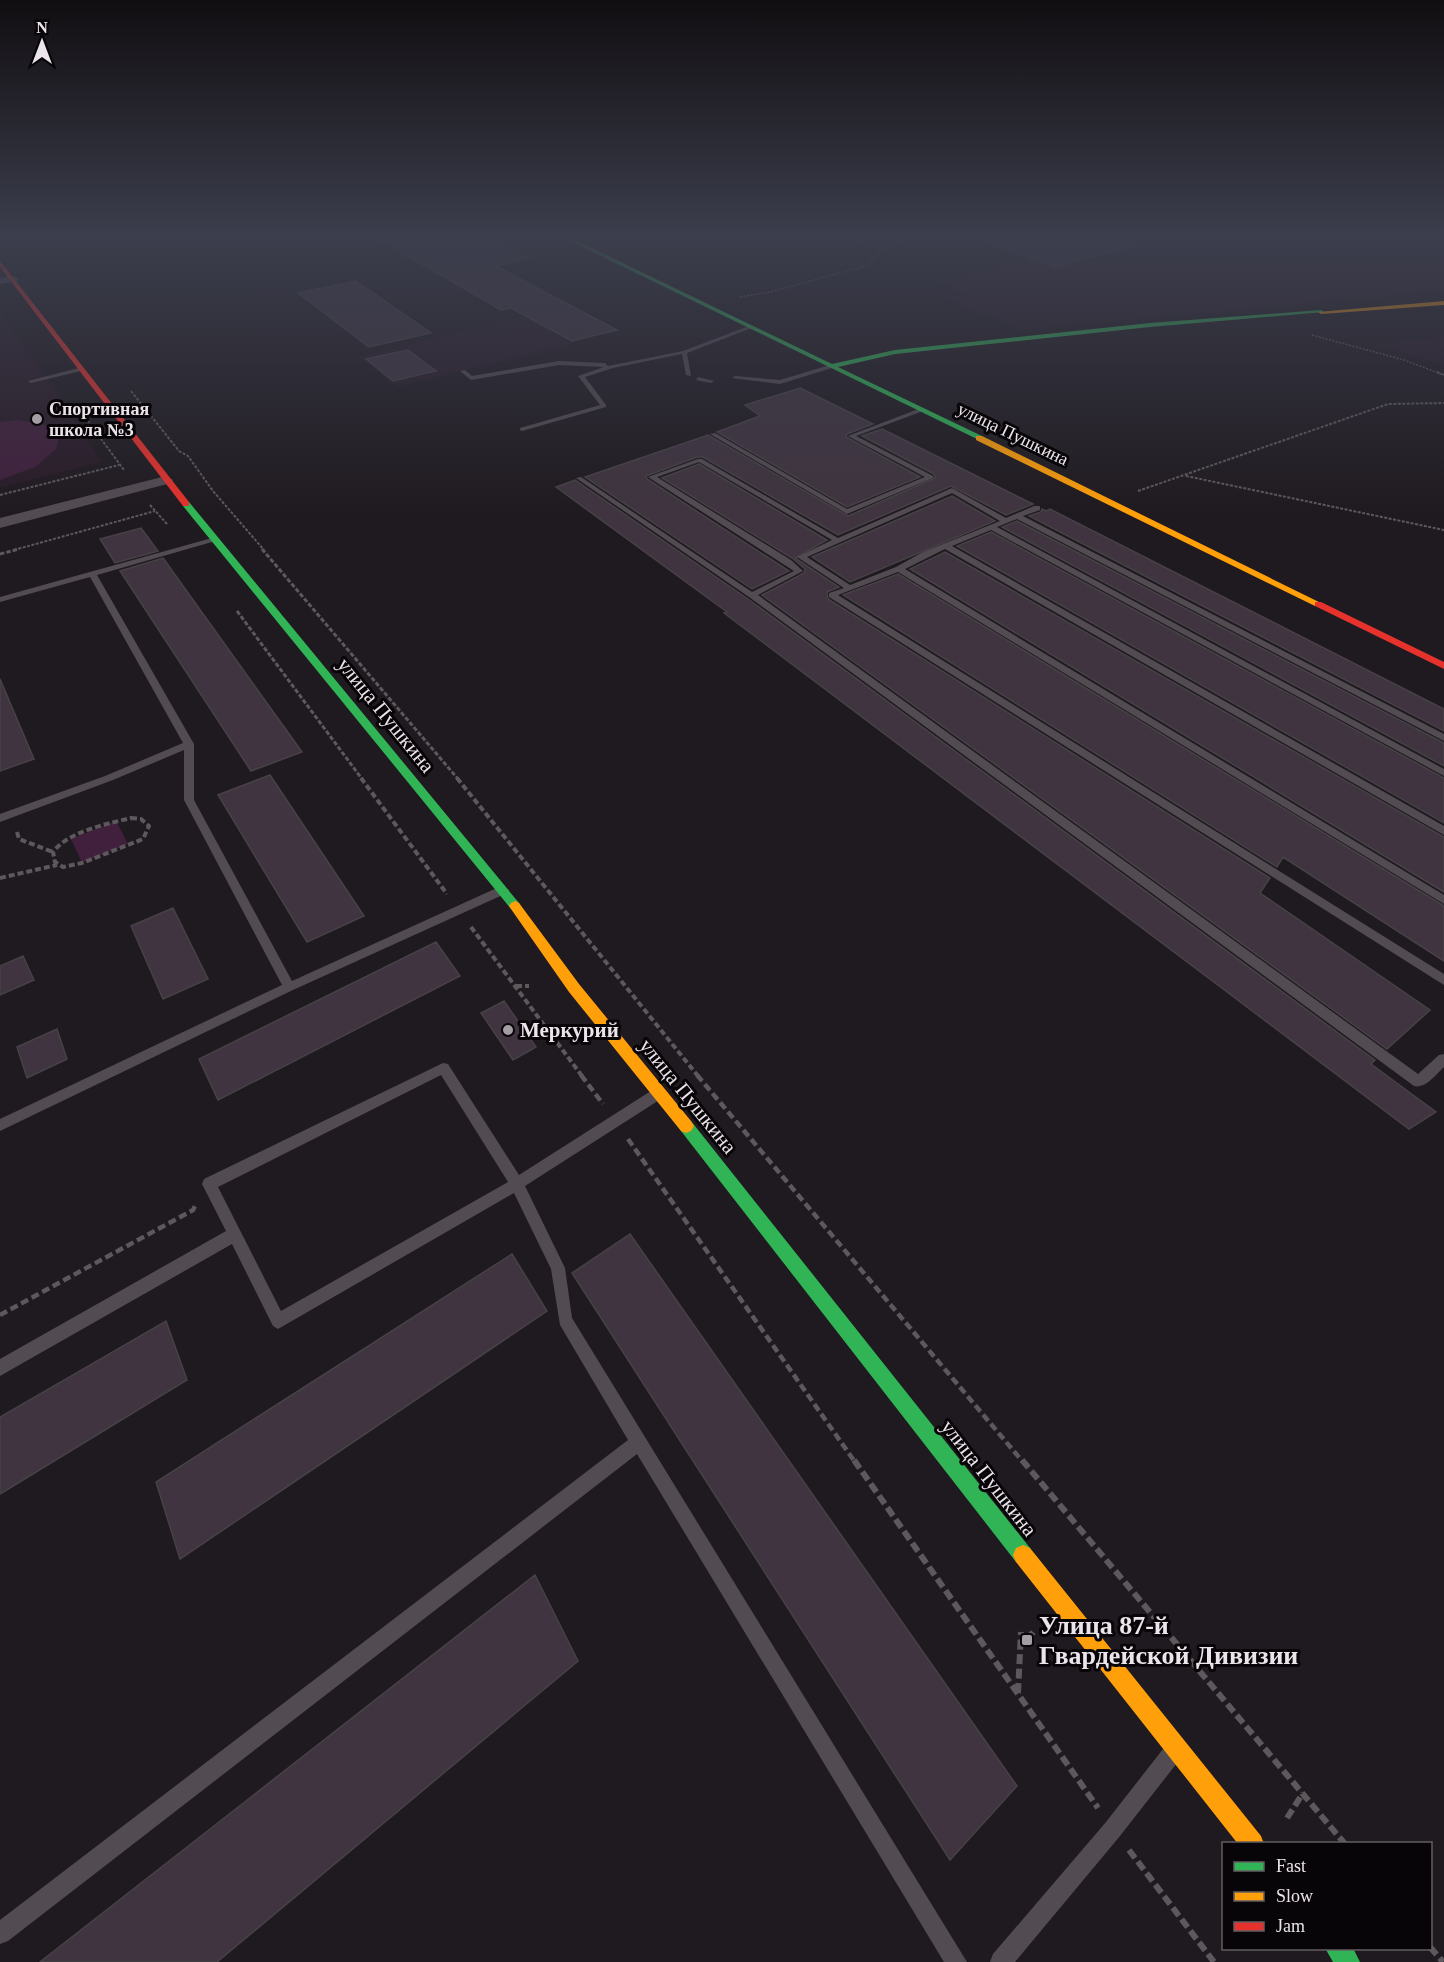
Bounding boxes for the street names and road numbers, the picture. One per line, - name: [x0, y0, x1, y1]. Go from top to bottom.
- street label: улица Пушкина: [954, 399, 1072, 469]
- street label: улица Пушкина: [332, 653, 440, 778]
- street label: улица Пушкина: [634, 1034, 742, 1159]
- street label: улица Пушкина: [936, 1415, 1042, 1541]

